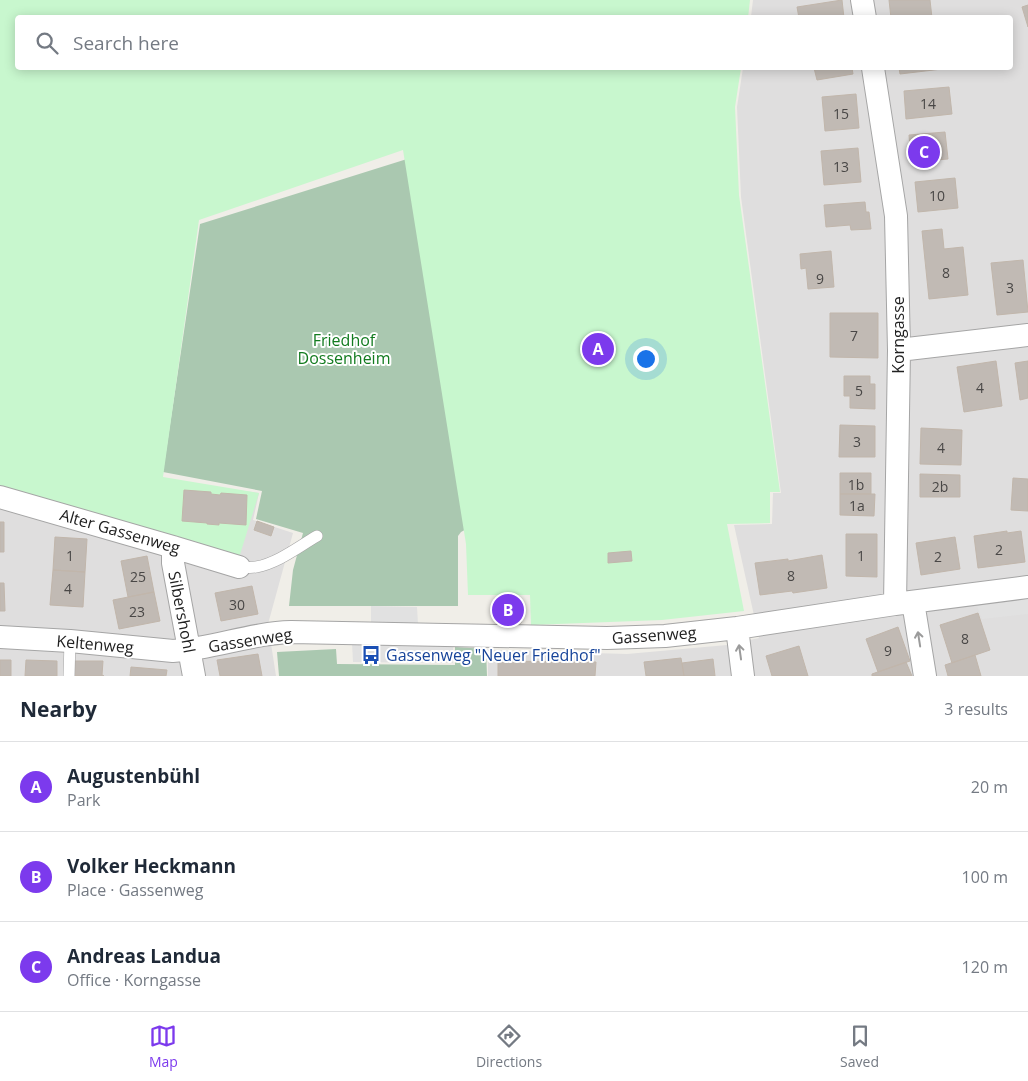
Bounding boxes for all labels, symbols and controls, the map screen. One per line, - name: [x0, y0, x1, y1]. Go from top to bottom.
- search box: [15, 15, 1013, 70]
- icon: search: [33, 29, 61, 57]
- text: Search here: [73, 30, 179, 56]
- house number: 14: [920, 94, 936, 113]
- house number: 15: [833, 104, 849, 123]
- pin: C: [908, 133, 940, 171]
- house number: 13: [833, 157, 849, 176]
- house number: 10: [929, 186, 945, 205]
- house number: 8: [942, 263, 950, 282]
- house number: 9: [816, 269, 824, 288]
- house number: 3: [1006, 278, 1014, 297]
- street label: Korngasse: [887, 296, 909, 374]
- house number: 7: [850, 326, 858, 345]
- park label: Friedhof Dossenheim: [298, 329, 390, 369]
- pin: A: [582, 330, 614, 368]
- your location: [633, 346, 659, 372]
- house number: 4: [976, 378, 984, 397]
- house number: 5: [855, 381, 863, 400]
- house number: 3: [853, 432, 861, 451]
- house number: 4: [937, 438, 945, 457]
- house number: 1b: [848, 475, 864, 494]
- house number: 2b: [932, 477, 948, 496]
- house number: 1a: [849, 496, 865, 515]
- street label: Alter Gassenweg: [57, 503, 183, 559]
- house number: 2: [995, 540, 1003, 559]
- house number: 1: [66, 546, 74, 565]
- house number: 1: [857, 546, 865, 565]
- house number: 2: [934, 547, 942, 566]
- house number: 8: [787, 566, 795, 585]
- house number: 25: [130, 567, 146, 586]
- street label: Silbershohl: [163, 569, 201, 655]
- house number: 4: [64, 579, 72, 598]
- pin: B: [492, 591, 524, 629]
- house number: 30: [229, 595, 245, 614]
- house number: 23: [129, 602, 145, 621]
- street label: Gassenweg: [611, 621, 697, 649]
- street label: Gassenweg: [206, 622, 294, 657]
- house number: 8: [961, 629, 969, 648]
- street label: Keltenweg: [55, 630, 135, 658]
- one-way arrow: [914, 631, 924, 647]
- house number: 9: [884, 641, 892, 660]
- bus stop icon: Gassenweg "Neuer Friedhof": [360, 644, 382, 666]
- place label: Gassenweg "Neuer Friedhof": [386, 644, 601, 666]
- one-way arrow: [735, 644, 745, 660]
- text: Nearby: [20, 695, 97, 723]
- text: 3 results: [944, 698, 1008, 720]
- text: Augustenbühl: [67, 763, 200, 789]
- text: A: [30, 776, 42, 798]
- text: 20 m: [971, 776, 1008, 798]
- text: Park: [67, 789, 100, 811]
- text: Volker Heckmann: [67, 853, 236, 879]
- text: B: [31, 866, 41, 888]
- text: 100 m: [962, 866, 1008, 888]
- text: Place · Gassenweg: [67, 879, 203, 901]
- text: Andreas Landua: [67, 943, 221, 969]
- text: C: [31, 956, 41, 978]
- text: 120 m: [962, 956, 1008, 978]
- text: Office · Korngasse: [67, 969, 201, 991]
- tab: Map: [149, 1022, 178, 1071]
- tab: Directions: [476, 1022, 542, 1071]
- tab: Saved: [840, 1022, 879, 1071]

